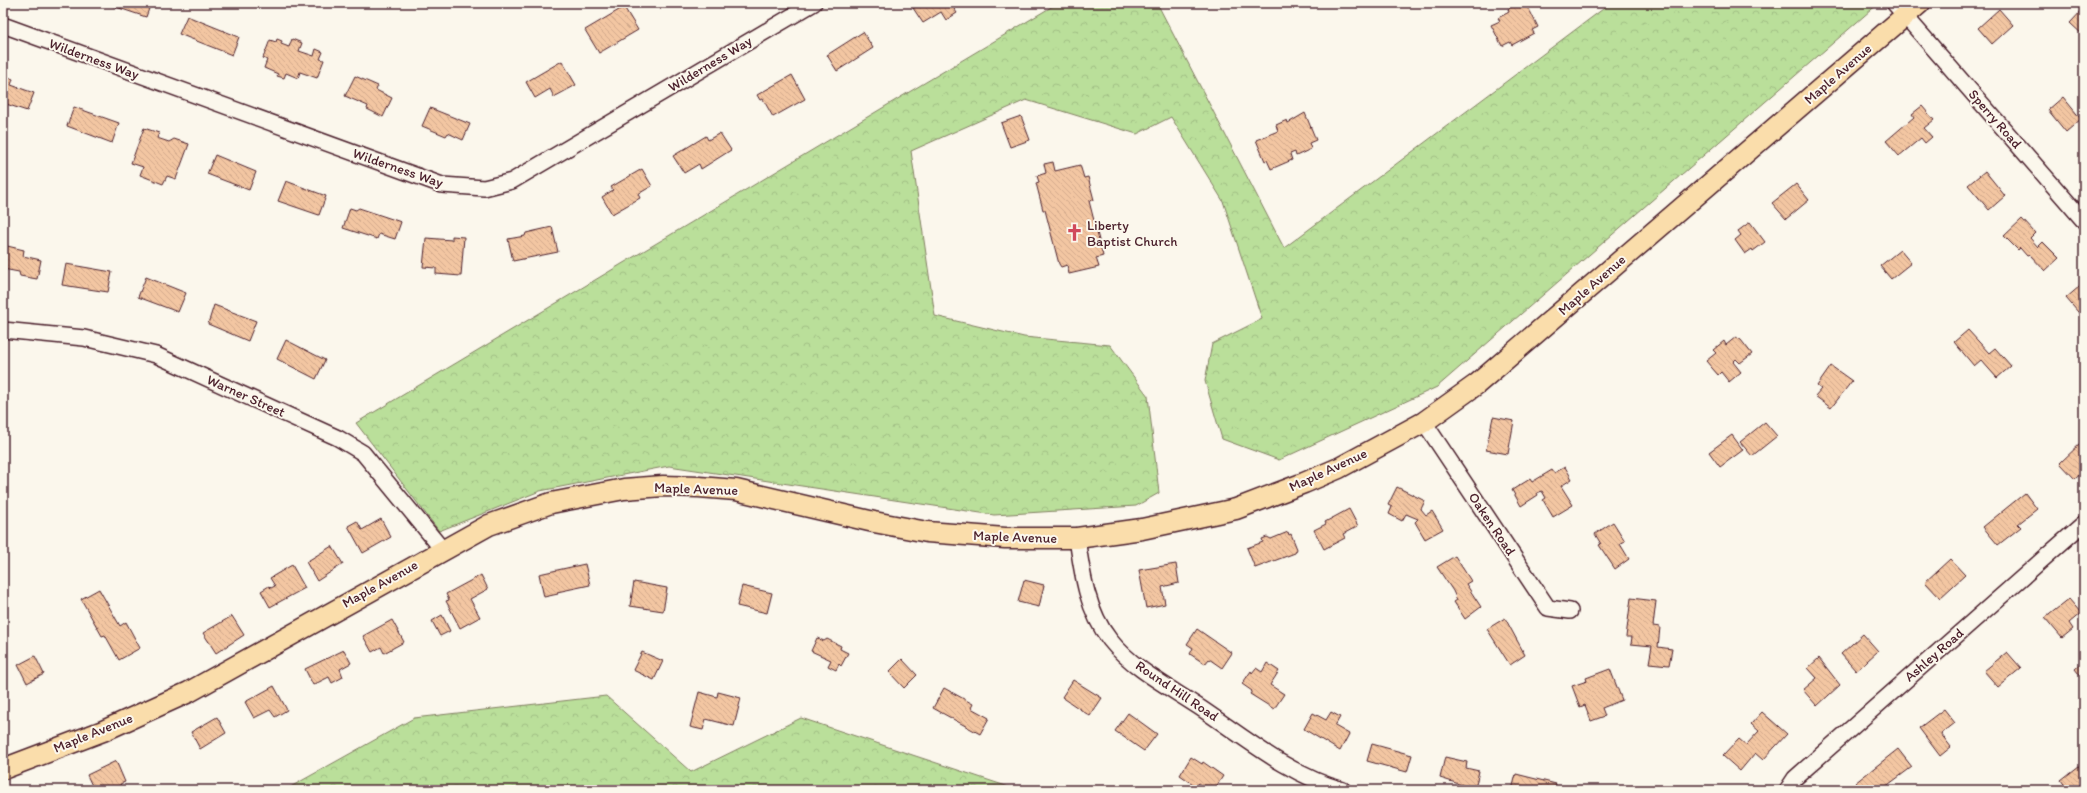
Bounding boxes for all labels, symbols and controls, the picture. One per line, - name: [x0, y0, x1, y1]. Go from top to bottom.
- street label: Wilderness Way: [665, 32, 755, 96]
- street label: Wilderness Way: [47, 35, 142, 83]
- street label: Maple Avenue: [1801, 40, 1876, 108]
- street label: Sperry Road: [1965, 86, 2026, 152]
- street label: Wilderness Way: [350, 145, 446, 192]
- place label: Liberty Baptist Church: [1087, 217, 1178, 250]
- church icon: Liberty Baptist Church: [1064, 223, 1084, 243]
- street label: Maple Avenue: [1555, 251, 1630, 319]
- street label: Warner Street: [204, 371, 288, 421]
- street label: Maple Avenue: [1286, 444, 1370, 495]
- street label: Maple Avenue: [654, 479, 739, 499]
- street label: Oaken Road: [1465, 489, 1519, 559]
- street label: Maple Avenue: [973, 527, 1058, 547]
- street label: Maple Avenue: [339, 556, 421, 612]
- street label: Ashley Road: [1901, 624, 1968, 685]
- street label: Round Hill Road: [1132, 657, 1222, 725]
- street label: Maple Avenue: [51, 709, 135, 757]

